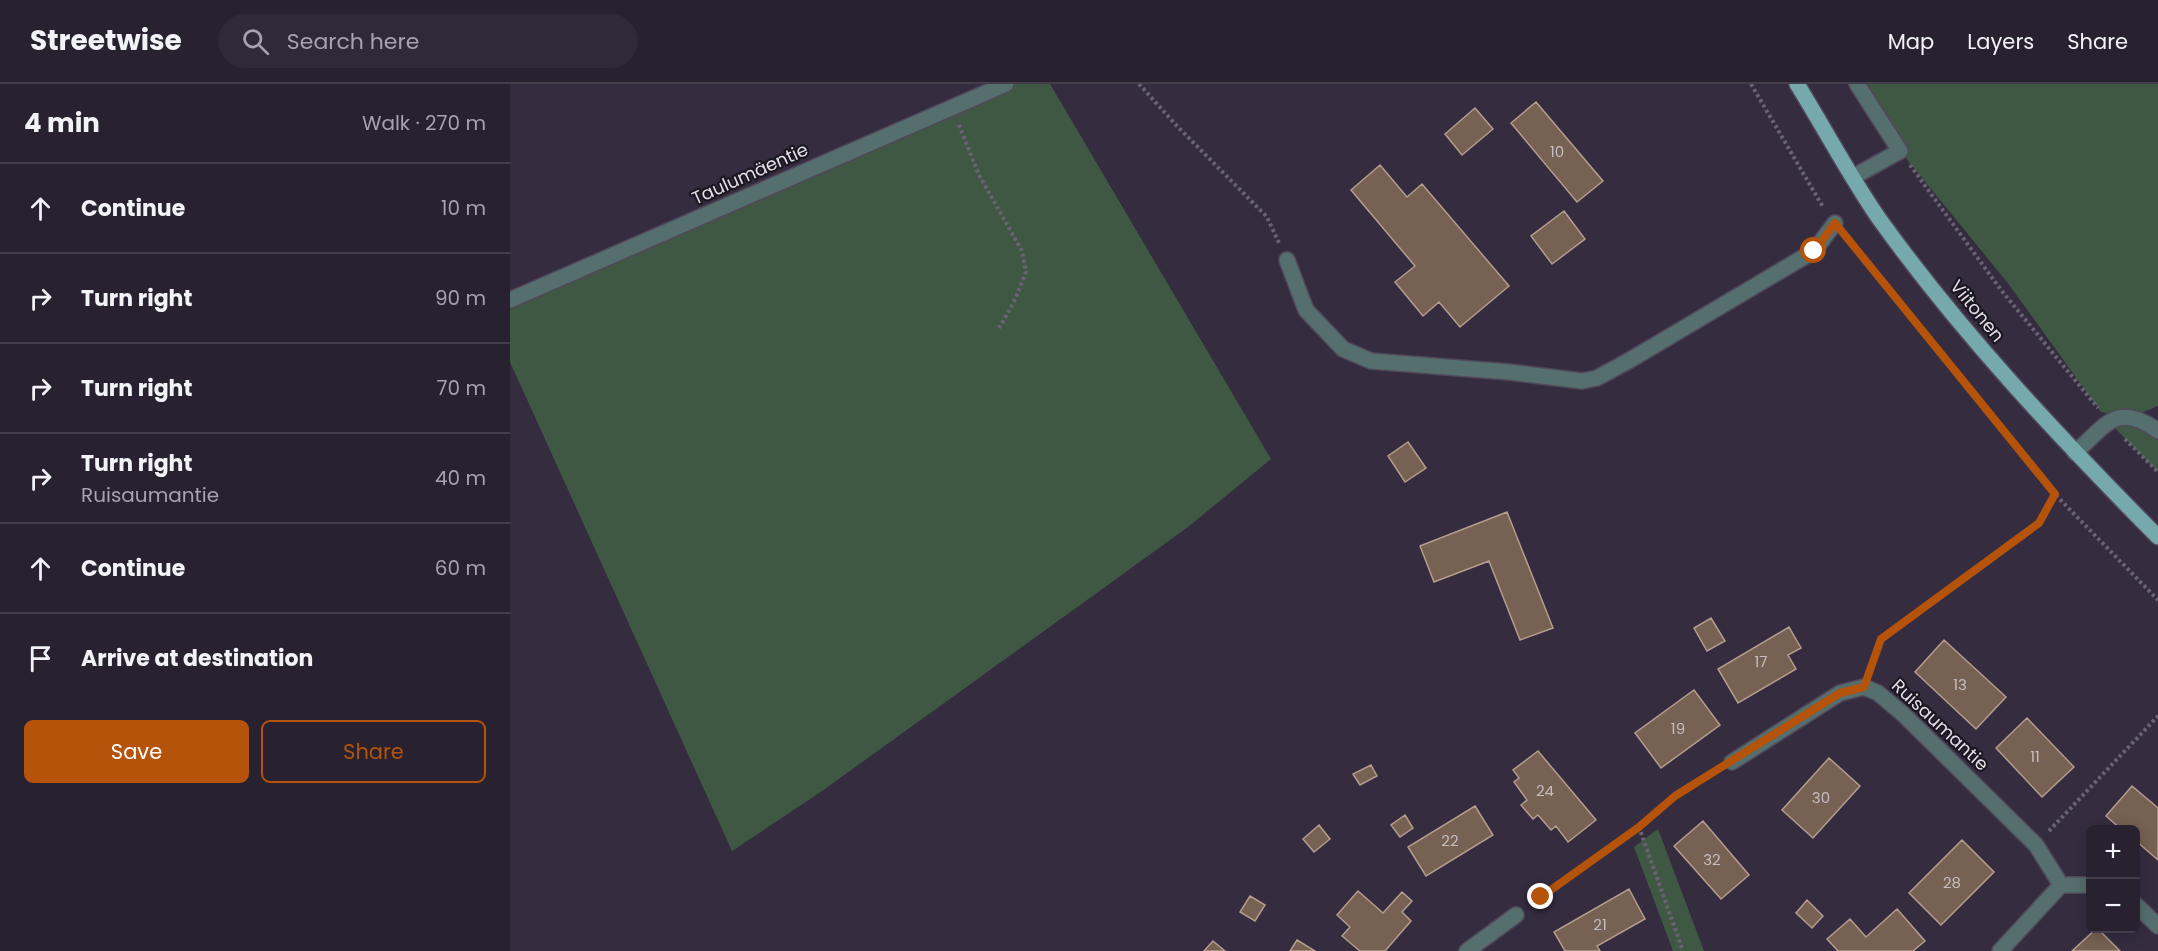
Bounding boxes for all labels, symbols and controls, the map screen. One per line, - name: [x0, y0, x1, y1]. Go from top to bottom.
- search box: [218, 14, 638, 68]
- text: Streetwise: [30, 21, 182, 60]
- icon: search: [239, 25, 272, 58]
- text: Search here: [287, 26, 419, 57]
- text: Map: [1888, 27, 1934, 56]
- text: Layers: [1967, 27, 2034, 56]
- text: Share: [2067, 27, 2128, 56]
- text: 4 min: [24, 105, 100, 141]
- text: Walk · 270 m: [362, 109, 486, 137]
- street label: Taulumäentie: [688, 137, 812, 210]
- house number: 10: [1550, 141, 1564, 162]
- icon: ahead: [24, 192, 57, 225]
- text: Continue: [81, 193, 185, 224]
- text: 10 m: [441, 194, 486, 222]
- route start: [1800, 237, 1826, 263]
- street label: Viitonen: [1945, 274, 2010, 347]
- icon: right: [24, 282, 57, 315]
- text: Turn right: [81, 283, 192, 314]
- text: 90 m: [435, 284, 486, 312]
- icon: right: [24, 372, 57, 405]
- text: Turn right: [81, 373, 192, 404]
- text: 70 m: [437, 374, 486, 402]
- text: Turn right: [81, 448, 192, 479]
- icon: right: [24, 462, 57, 495]
- text: 40 m: [435, 464, 486, 492]
- text: Ruisaumantie: [81, 481, 219, 509]
- icon: ahead: [24, 552, 57, 585]
- text: Continue: [81, 553, 185, 584]
- text: 60 m: [435, 554, 486, 582]
- icon: arrive: [24, 642, 57, 675]
- text: Arrive at destination: [81, 643, 313, 674]
- house number: 17: [1755, 651, 1768, 672]
- street label: Ruisaumantie: [1886, 673, 1994, 776]
- house number: 13: [1953, 674, 1967, 695]
- house number: 19: [1671, 718, 1685, 739]
- button: Save: [24, 720, 249, 783]
- button: Share: [261, 720, 486, 783]
- house number: 11: [2030, 746, 2040, 767]
- house number: 24: [1536, 780, 1554, 801]
- house number: 30: [1812, 787, 1830, 808]
- map controls: [2086, 825, 2140, 933]
- button: +: [2086, 825, 2140, 879]
- house number: 22: [1441, 830, 1459, 851]
- house number: 32: [1703, 849, 1721, 870]
- house number: 28: [1943, 872, 1961, 893]
- button: −: [2086, 879, 2140, 933]
- route end: [1527, 883, 1553, 909]
- house number: 21: [1593, 914, 1607, 935]

